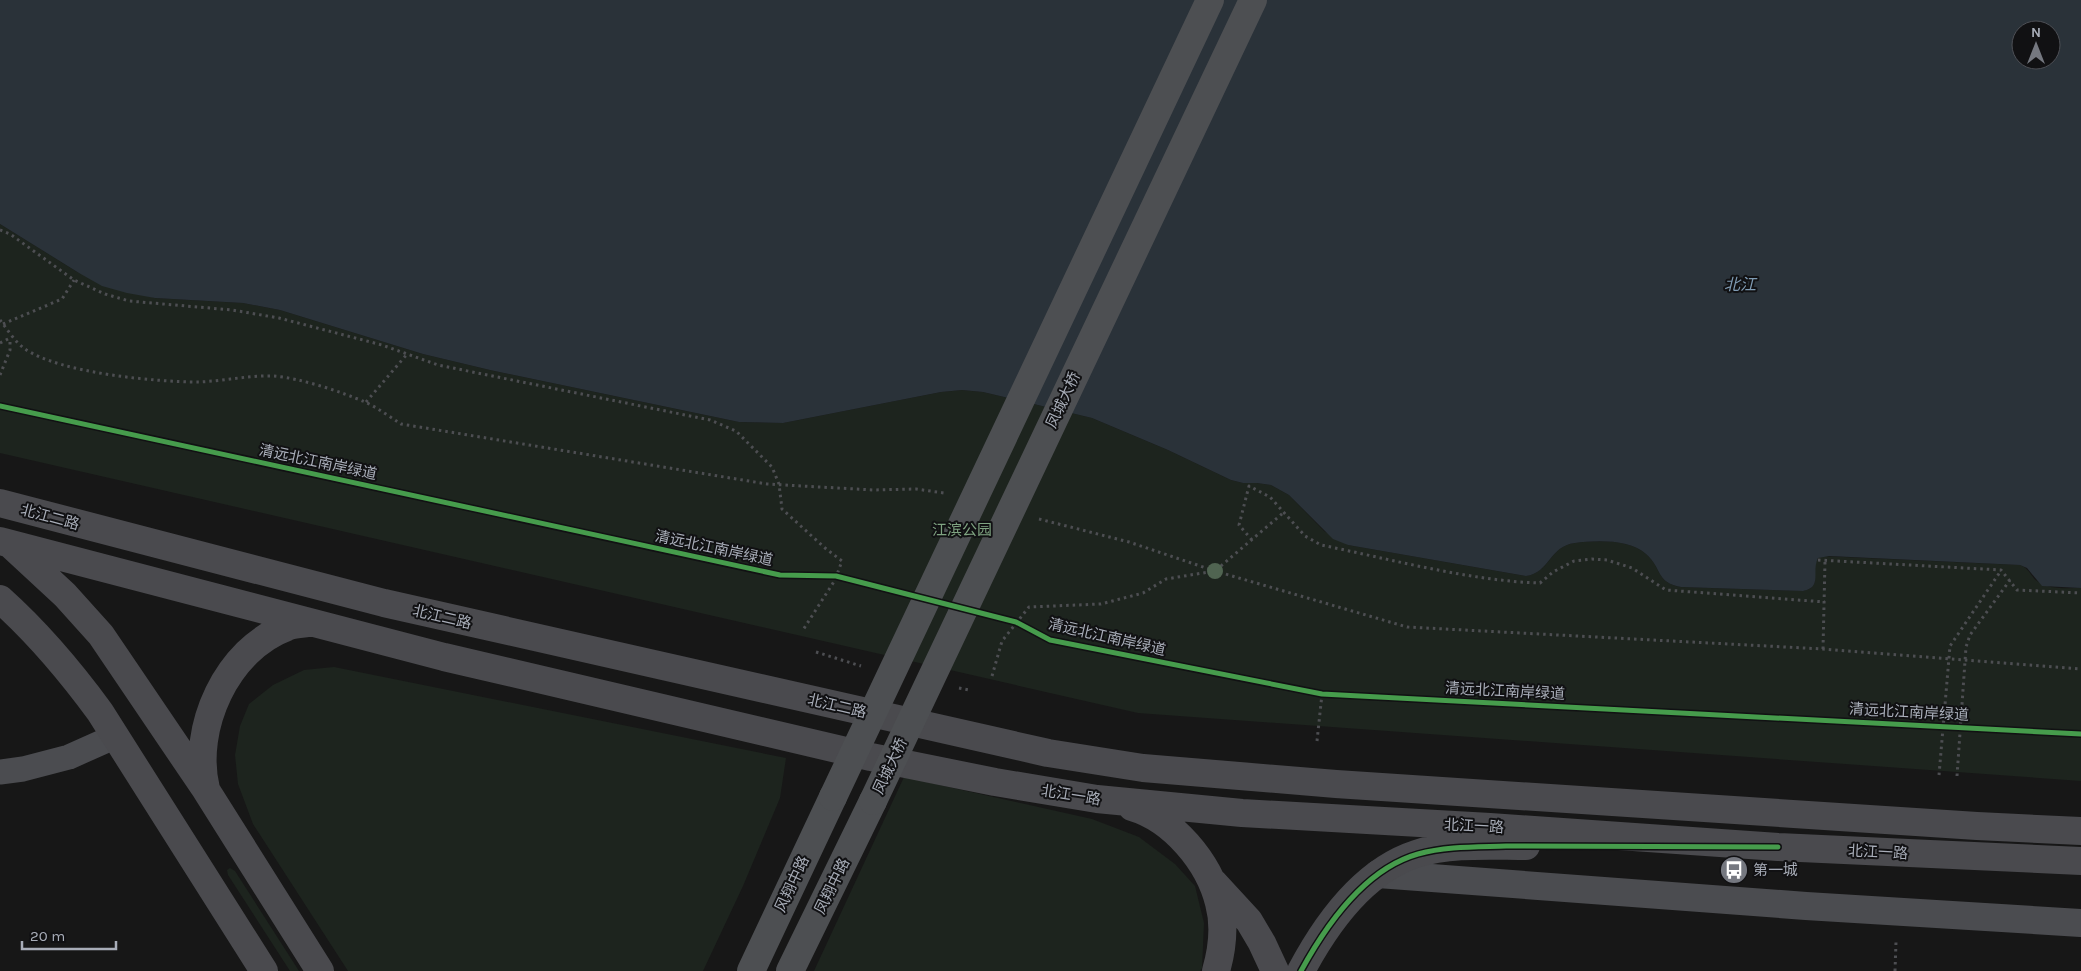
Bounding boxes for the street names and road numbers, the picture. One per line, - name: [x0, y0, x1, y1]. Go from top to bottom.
- street label: 凤城大桥: [1042, 369, 1084, 431]
- street label: 清远北江南岸绿道: [257, 441, 379, 483]
- street label: 北江二路: [19, 501, 81, 533]
- street label: 清远北江南岸绿道: [653, 527, 775, 569]
- street label: 北江二路: [411, 601, 473, 633]
- street label: 清远北江南岸绿道: [1047, 615, 1167, 659]
- street label: 清远北江南岸绿道: [1445, 679, 1565, 703]
- street label: 北江二路: [806, 690, 868, 722]
- street label: 清远北江南岸绿道: [1849, 700, 1969, 724]
- street label: 凤城大桥: [869, 735, 911, 797]
- street label: 北江一路: [1040, 781, 1102, 809]
- street label: 北江一路: [1444, 815, 1504, 837]
- street label: 北江一路: [1848, 841, 1908, 863]
- street label: 风翔中路: [771, 853, 813, 915]
- street label: 凤翔中路: [811, 855, 853, 917]

